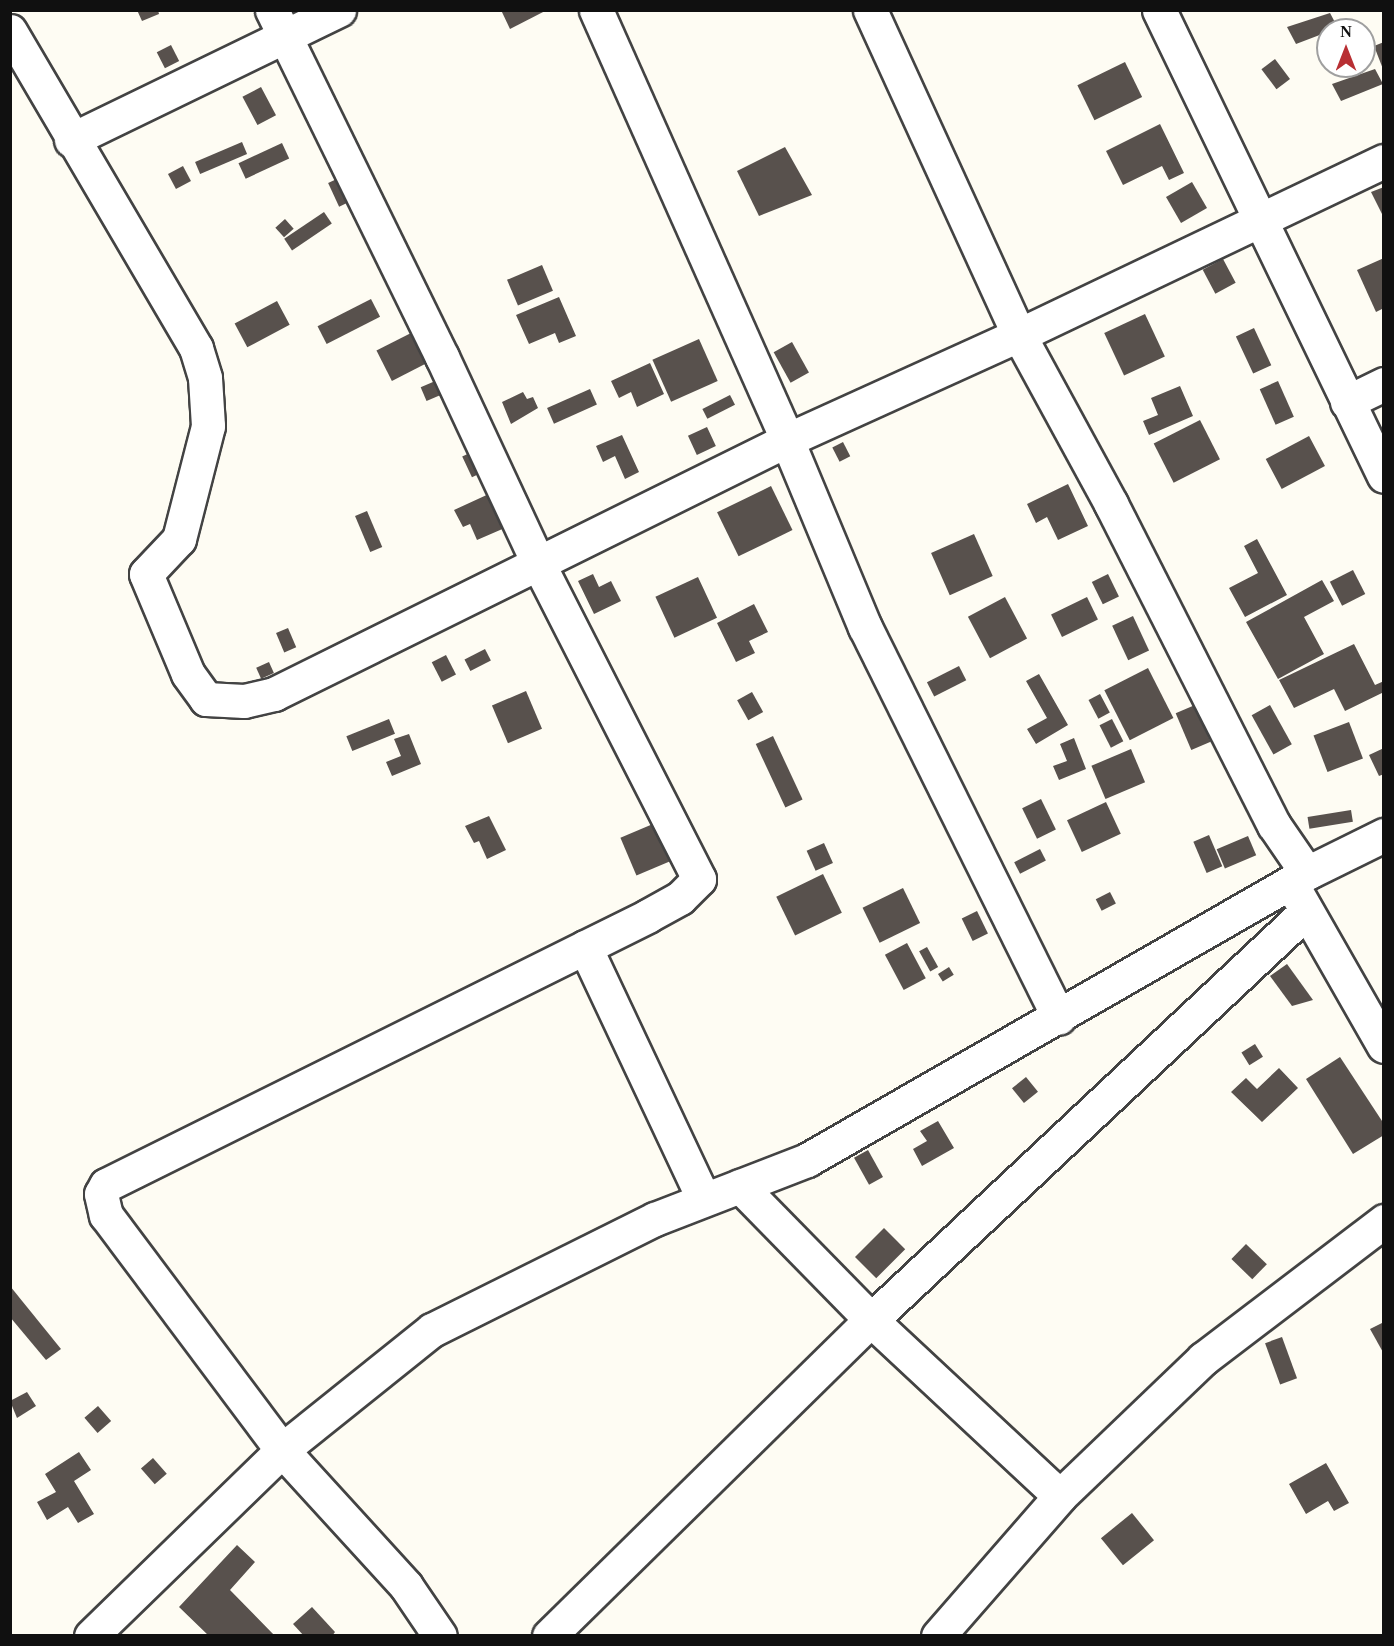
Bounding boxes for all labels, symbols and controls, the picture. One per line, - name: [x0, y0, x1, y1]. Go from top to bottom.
- north arrow: [1316, 18, 1376, 78]
- text: N: [1340, 23, 1352, 40]

